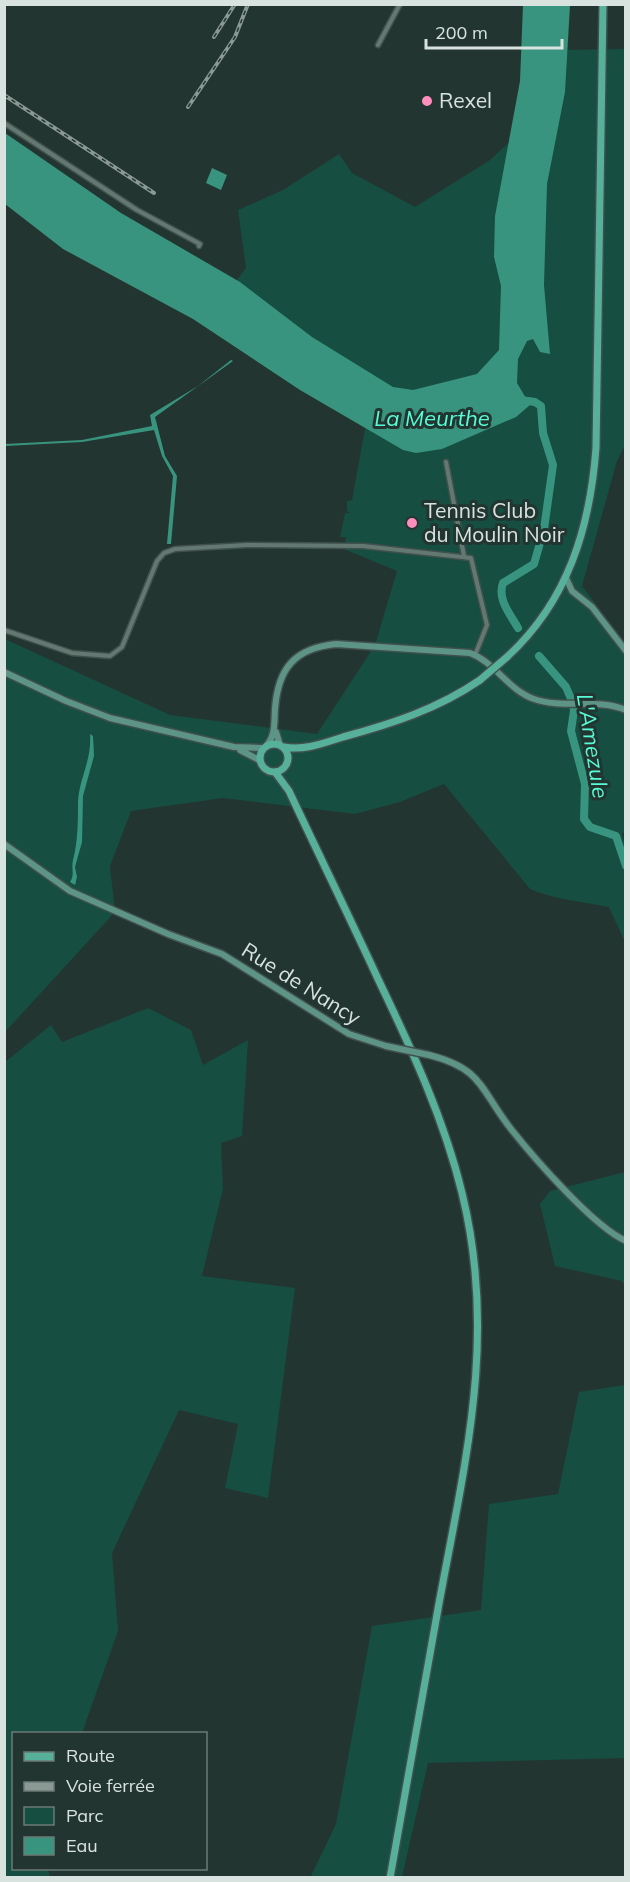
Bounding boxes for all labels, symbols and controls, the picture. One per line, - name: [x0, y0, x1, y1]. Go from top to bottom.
- scale bar: [426, 12, 562, 50]
- text: 200 m: [435, 21, 488, 44]
- place label: Rexel: [439, 87, 492, 113]
- marker: Rexel: [420, 94, 434, 108]
- water label: La Meurthe: [374, 404, 490, 432]
- place label: Tennis Club du Moulin Noir: [424, 497, 565, 547]
- marker: Tennis Club du Moulin Noir: [405, 516, 419, 530]
- water label: L'Amezule: [571, 692, 615, 800]
- street label: Rue de Nancy: [237, 936, 366, 1030]
- legend: [12, 1732, 207, 1870]
- text: Route: [66, 1744, 115, 1767]
- text: Voie ferrée: [66, 1774, 155, 1797]
- text: Parc: [66, 1804, 104, 1827]
- text: Eau: [66, 1834, 98, 1857]

